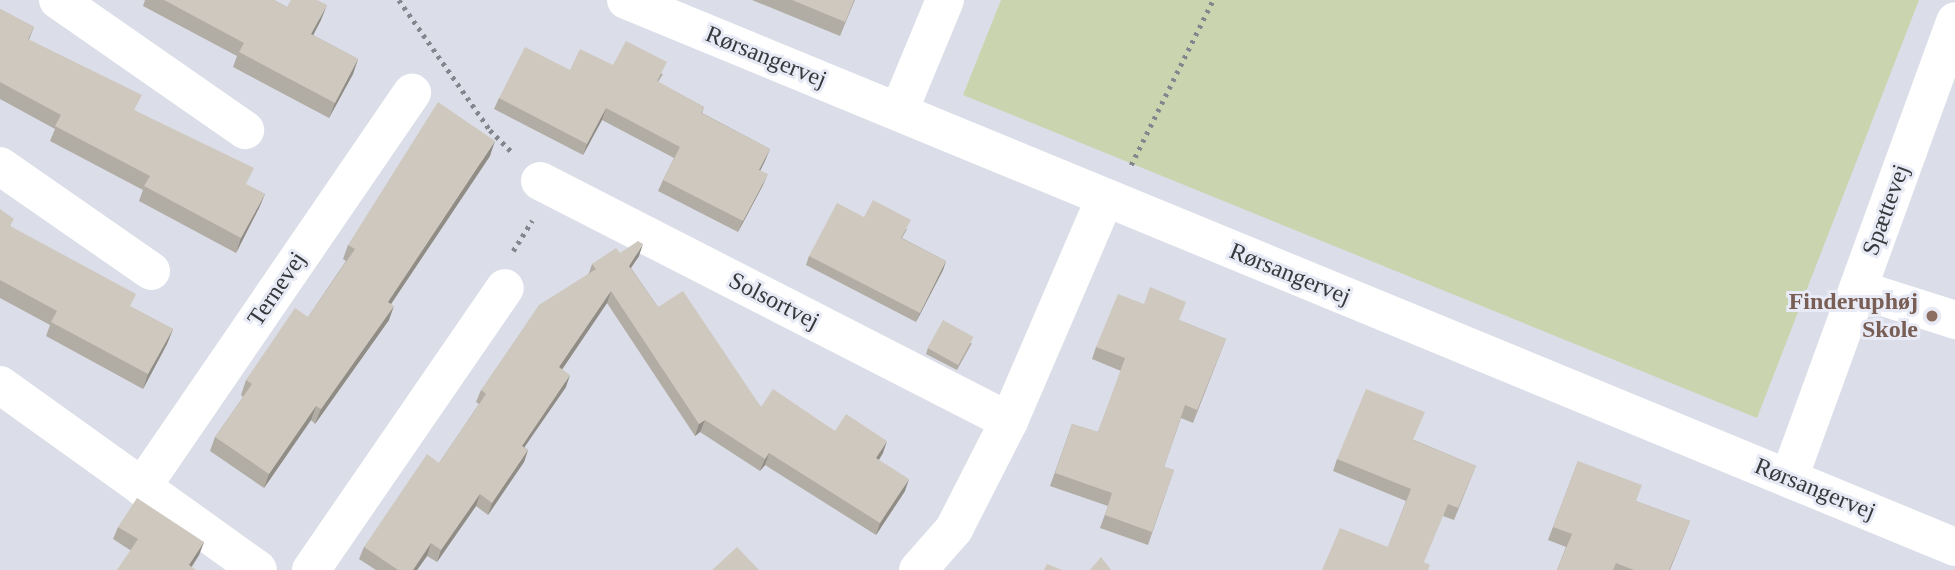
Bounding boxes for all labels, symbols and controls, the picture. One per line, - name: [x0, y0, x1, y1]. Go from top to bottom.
- street label: Rørsangervej: [701, 20, 831, 94]
- street label: Spættevej: [1856, 161, 1916, 259]
- street label: Rørsangervej: [1225, 237, 1355, 311]
- street label: Ternevej: [242, 246, 312, 332]
- street label: Solsortvej: [724, 266, 824, 336]
- place label: Finderuphøj Skole: [1789, 288, 1918, 344]
- marker: Finderuphøj Skole: [1924, 308, 1940, 324]
- street label: Rørsangervej: [1750, 452, 1880, 526]

